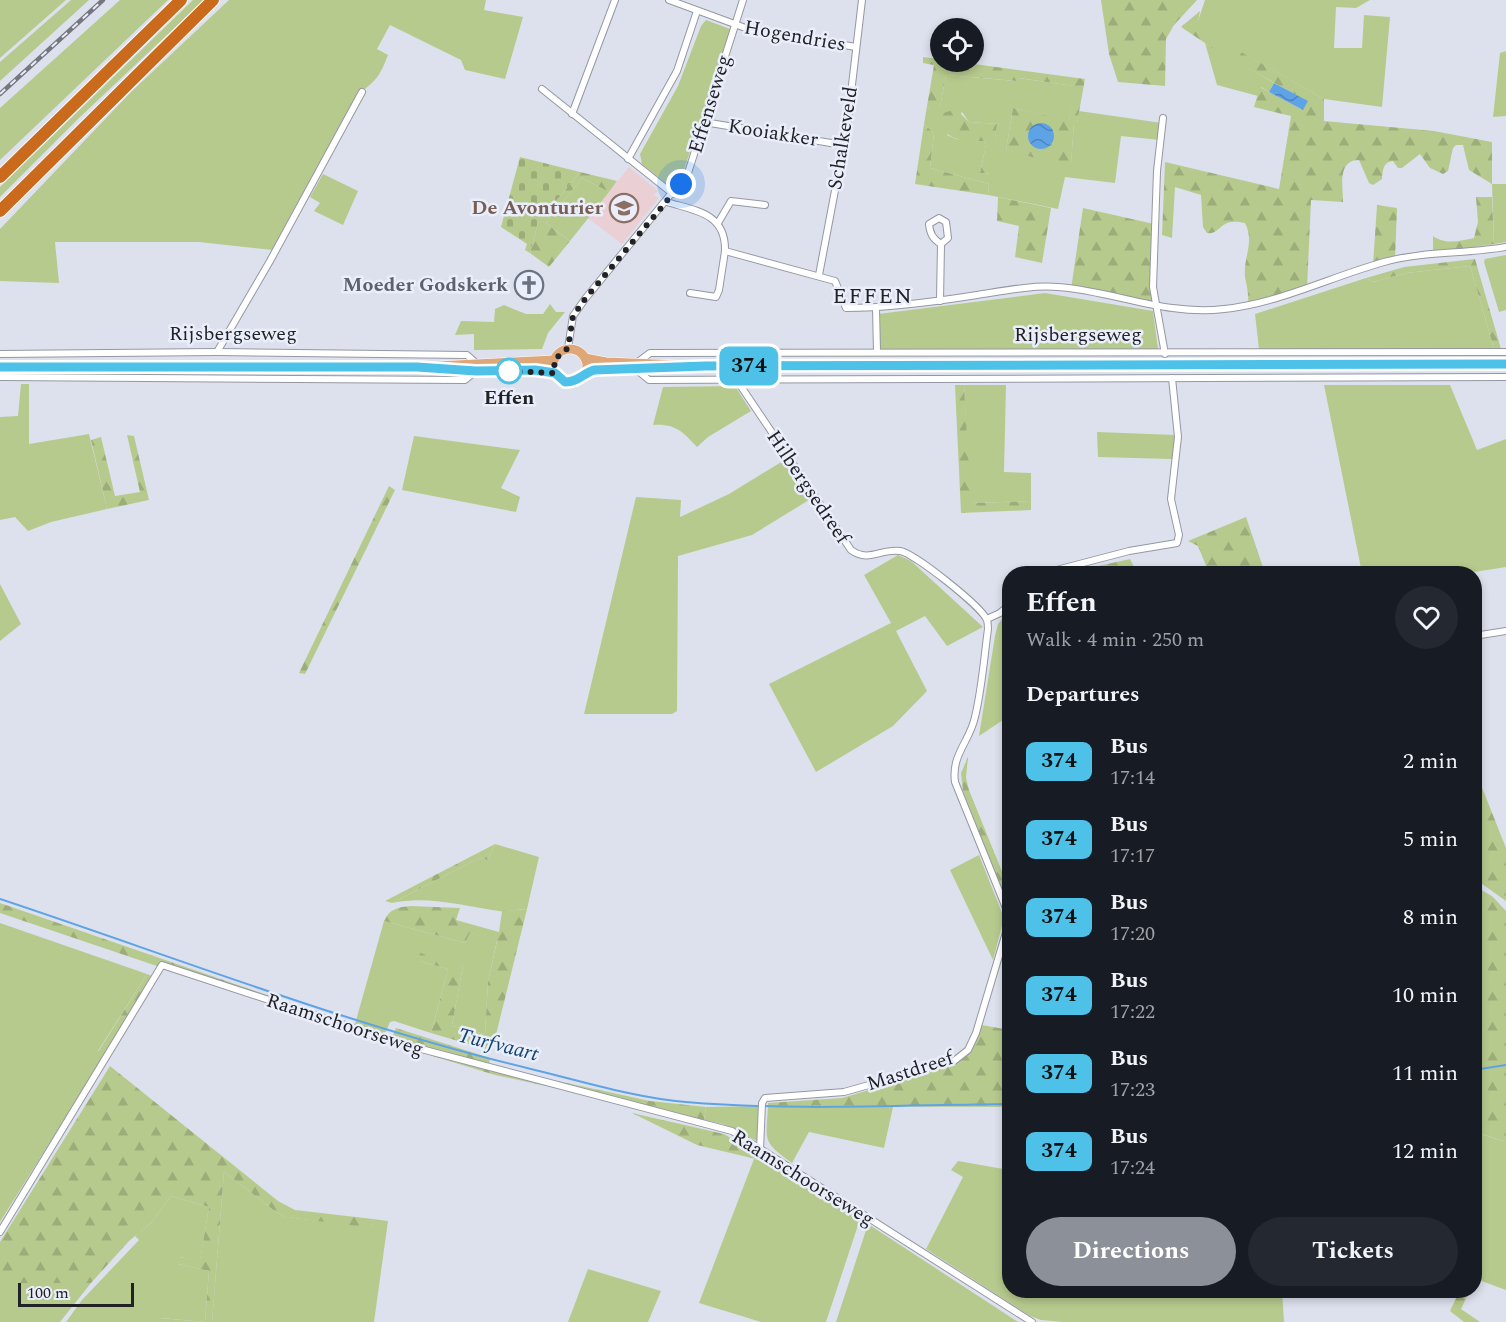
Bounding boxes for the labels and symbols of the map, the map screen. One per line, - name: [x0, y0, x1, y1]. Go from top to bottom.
- street label: Hogendries: [742, 12, 848, 60]
- street label: Effenseweg: [681, 51, 739, 157]
- street label: Schalkeveld: [820, 84, 866, 192]
- street label: Kooiakker: [726, 111, 820, 155]
- your location: [666, 169, 696, 199]
- school or university icon: De Avonturier: [608, 192, 640, 224]
- place label: De Avonturier: [471, 193, 603, 223]
- church icon: Moeder Godskerk: [513, 269, 545, 301]
- place label: Moeder Godskerk: [343, 270, 508, 300]
- district label: EFFEN: [833, 280, 913, 313]
- street label: Rijsbergseweg: [169, 319, 297, 349]
- street label: Rijsbergseweg: [1014, 320, 1142, 350]
- line badge: 374: [714, 346, 783, 386]
- marker: Effen: [496, 358, 522, 384]
- place label: Effen: [484, 383, 534, 413]
- street label: Hilbergsedreef: [759, 424, 858, 552]
- street label: Raamschoorseweg: [263, 985, 427, 1065]
- water label: Turfvaart: [454, 1020, 542, 1071]
- street label: Mastdreef: [863, 1042, 959, 1099]
- street label: Raamschoorseweg: [726, 1122, 880, 1234]
- scale bar: [18, 1280, 134, 1308]

